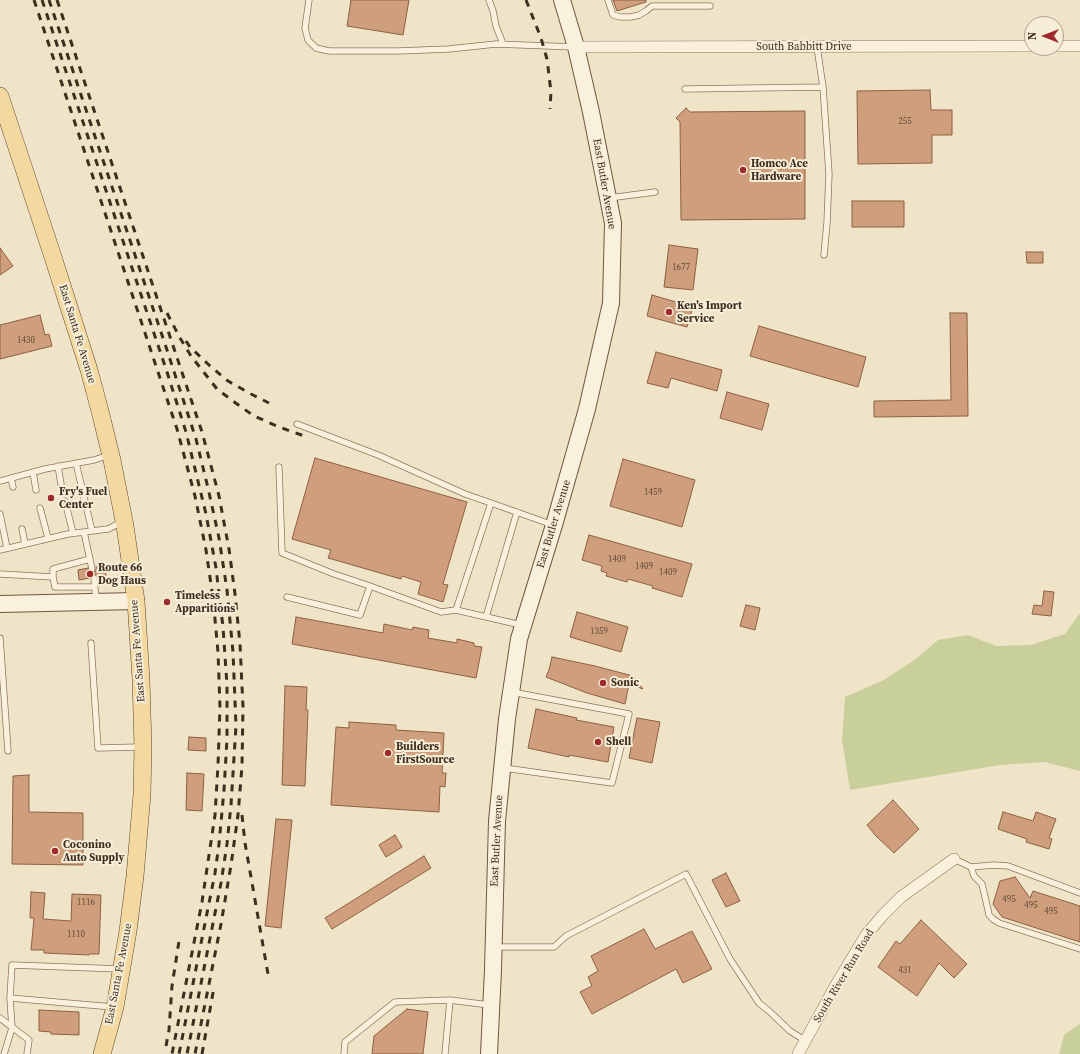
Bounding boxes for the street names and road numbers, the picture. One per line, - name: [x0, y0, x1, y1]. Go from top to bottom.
- street label: South Babbitt Drive: [756, 40, 852, 54]
- street label: East Butler Avenue: [590, 138, 618, 230]
- street label: East Santa Fe Avenue: [56, 283, 98, 385]
- street label: East Butler Avenue: [534, 478, 574, 570]
- street label: East Santa Fe Avenue: [128, 599, 148, 703]
- street label: East Butler Avenue: [488, 795, 506, 887]
- street label: East Santa Fe Avenue: [103, 922, 135, 1026]
- street label: South River Run Road: [811, 927, 877, 1025]

